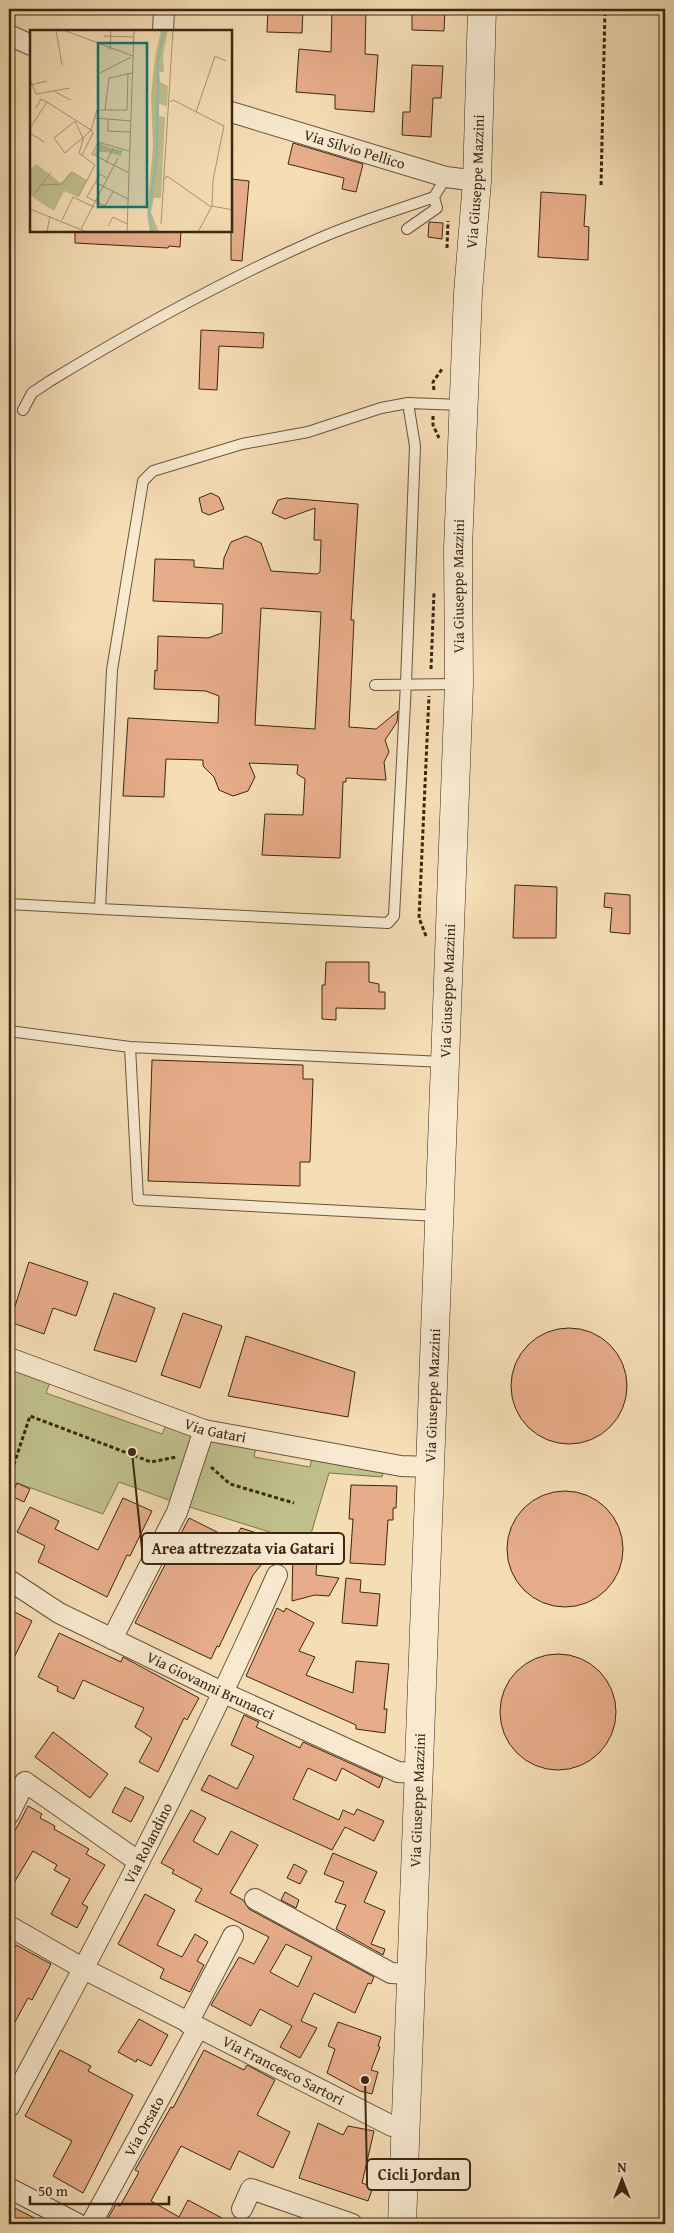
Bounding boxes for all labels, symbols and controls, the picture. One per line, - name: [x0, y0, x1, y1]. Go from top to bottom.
- inset map: [30, 30, 232, 232]
- street label: Via Giuseppe Mazzini: [461, 114, 489, 250]
- street label: Via Silvio Pellico: [301, 124, 408, 174]
- street label: Via Giuseppe Mazzini: [447, 518, 469, 653]
- street label: Via Giuseppe Mazzini: [434, 923, 460, 1058]
- street label: Via Giuseppe Mazzini: [419, 1328, 445, 1463]
- street label: Via Gatari: [181, 1413, 248, 1448]
- callout: Area attrezzata via Gatari: [142, 1533, 344, 1564]
- text: Area attrezzata via Gatari: [152, 1536, 334, 1560]
- street label: Via Giovanni Brunacci: [143, 1646, 278, 1725]
- street label: Via Giuseppe Mazzini: [404, 1733, 430, 1868]
- street label: Via Rolandino: [118, 1799, 177, 1888]
- street label: Via Francesco Sartori: [219, 2030, 348, 2110]
- street label: Via Orsato: [119, 2092, 169, 2160]
- north arrow: [596, 2156, 646, 2206]
- text: N: [617, 2157, 627, 2177]
- callout: Cicli Jordan: [367, 2159, 470, 2190]
- text: Cicli Jordan: [378, 2162, 461, 2186]
- scale bar: [30, 2173, 169, 2205]
- text: 50 m: [38, 2180, 69, 2201]

